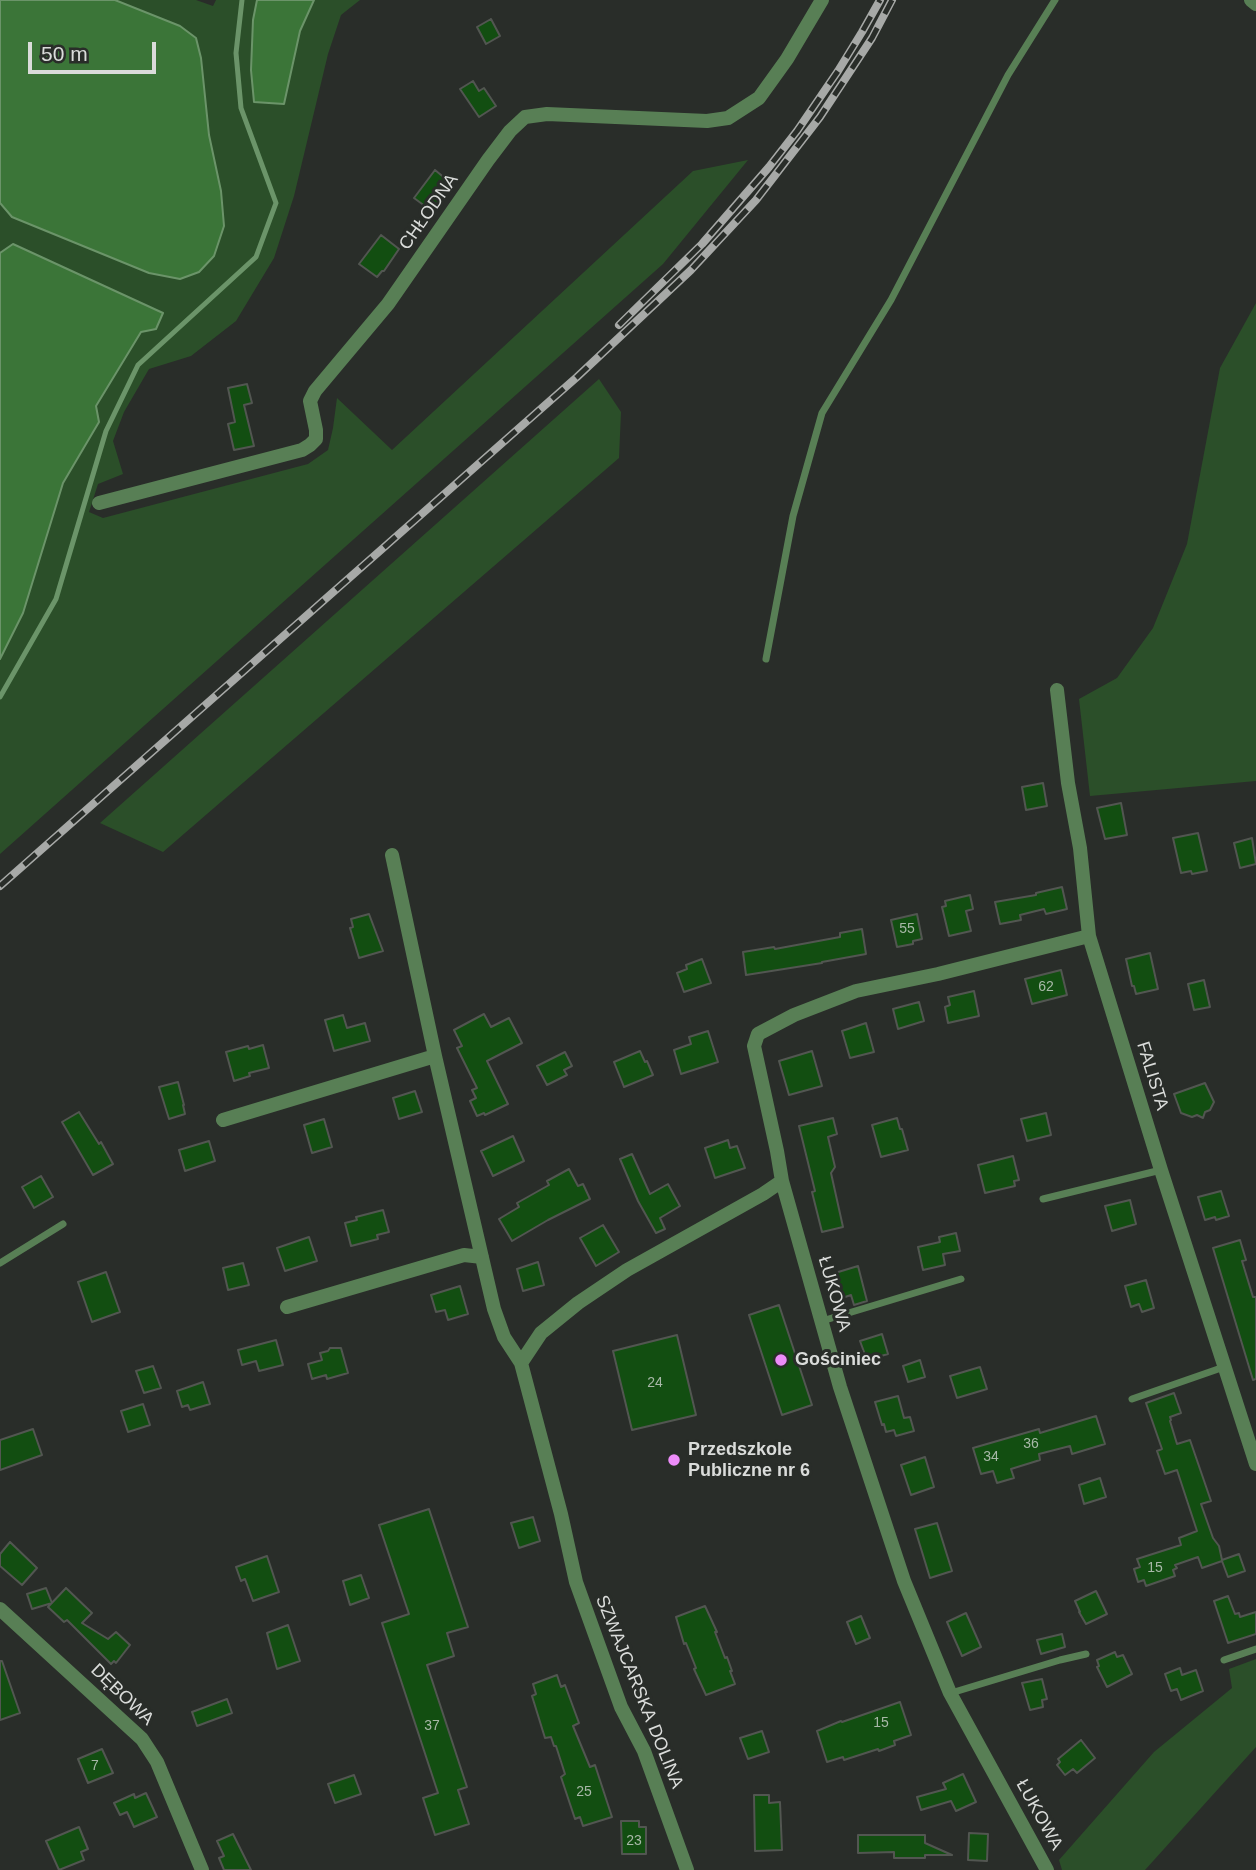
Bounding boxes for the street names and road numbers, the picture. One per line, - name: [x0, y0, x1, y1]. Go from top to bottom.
- street label: CHŁODNA: [395, 170, 463, 254]
- street label: FALISTA: [1131, 1039, 1173, 1113]
- street label: ŁUKOWA: [813, 1254, 855, 1334]
- street label: SZWAJCARSKA DOLINA: [590, 1592, 688, 1792]
- street label: DĘBOWA: [86, 1660, 158, 1730]
- street label: ŁUKOWA: [1011, 1776, 1067, 1854]

